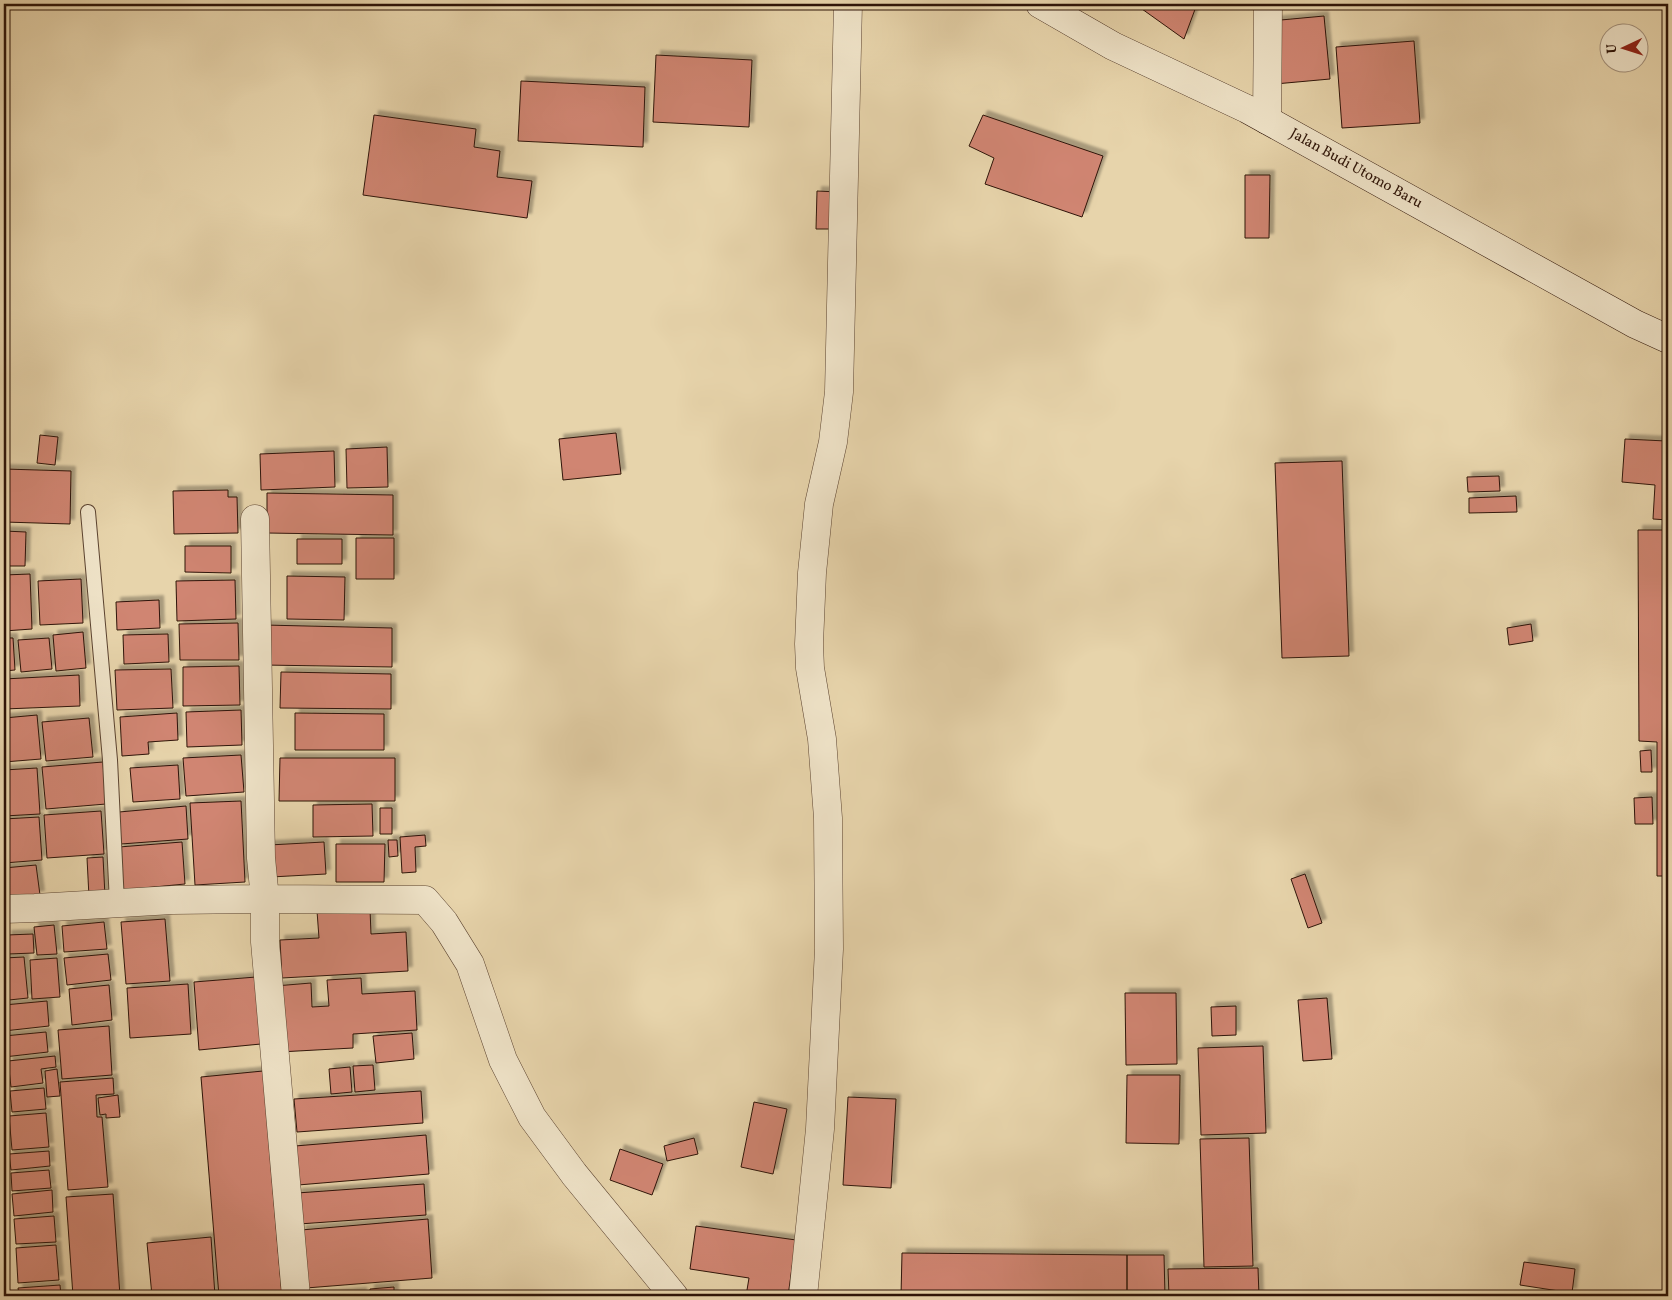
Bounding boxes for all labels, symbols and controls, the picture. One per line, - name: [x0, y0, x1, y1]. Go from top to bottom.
- north arrow: [1600, 22, 1650, 72]
- text: U: [1603, 43, 1622, 54]
- street label: Jalan Budi Utomo Baru: [1286, 124, 1426, 214]

